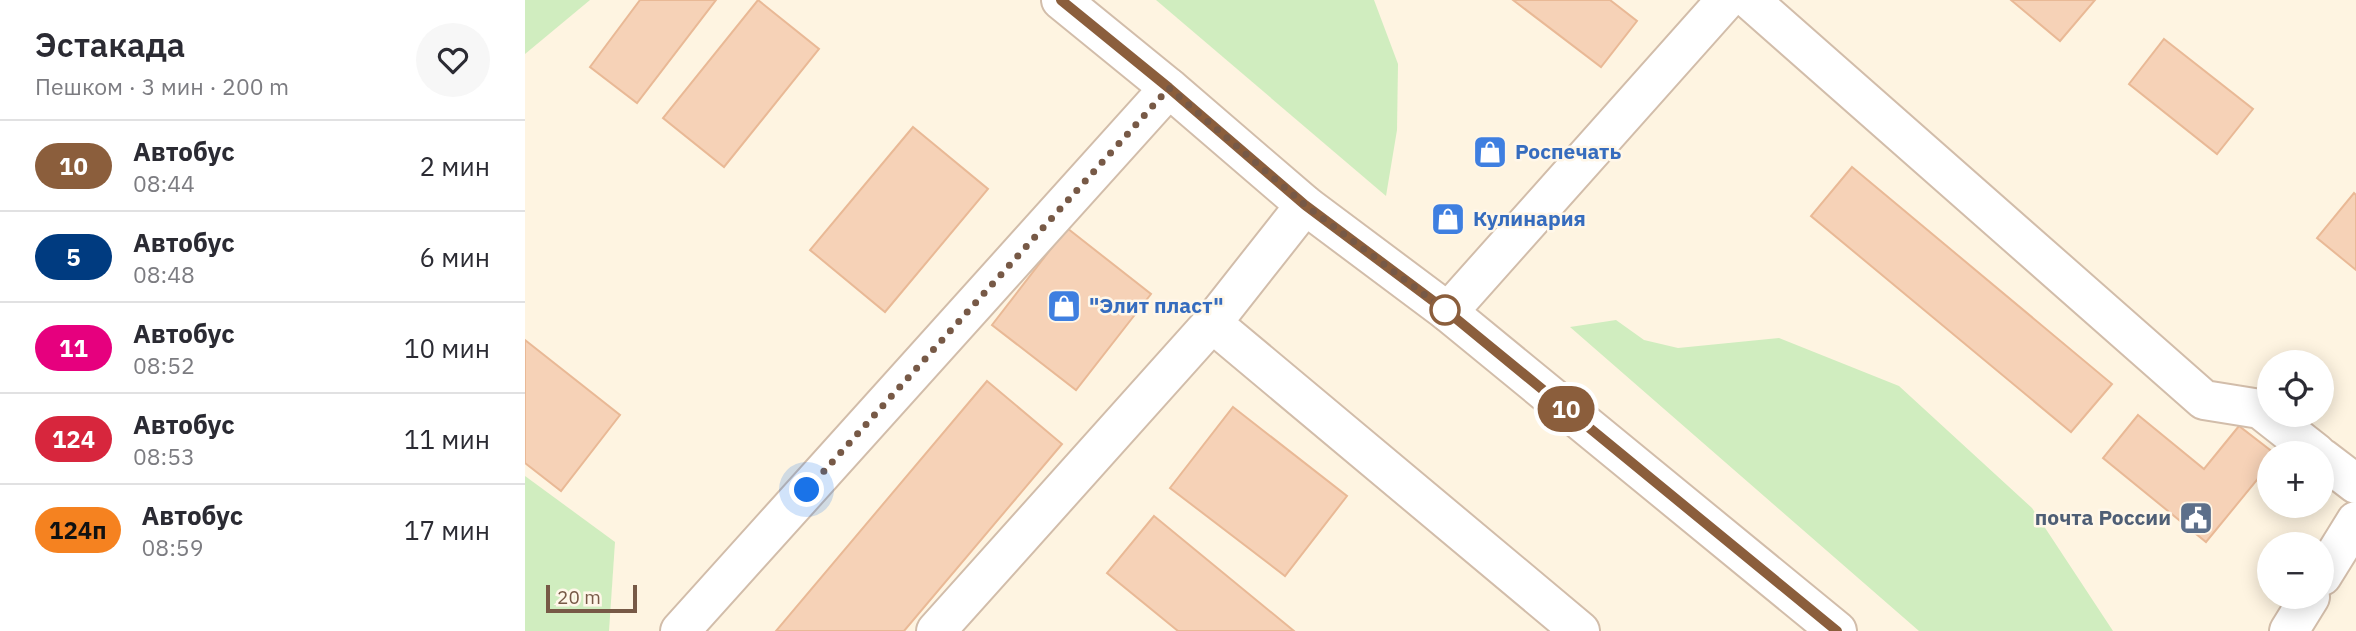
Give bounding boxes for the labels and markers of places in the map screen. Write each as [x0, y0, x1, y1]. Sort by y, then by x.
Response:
shop icon: Роспечать [1471, 133, 1509, 171]
place label: Роспечать [1515, 137, 1621, 165]
shop icon: Кулинария [1429, 200, 1467, 238]
place label: Кулинария [1473, 204, 1586, 232]
shop icon: "Элит пласт" [1045, 287, 1083, 325]
place label: "Элит пласт" [1089, 291, 1224, 319]
unlabelled marker [1430, 295, 1460, 325]
public building icon: почта России [2177, 499, 2215, 537]
place label: почта России [2035, 503, 2171, 531]

